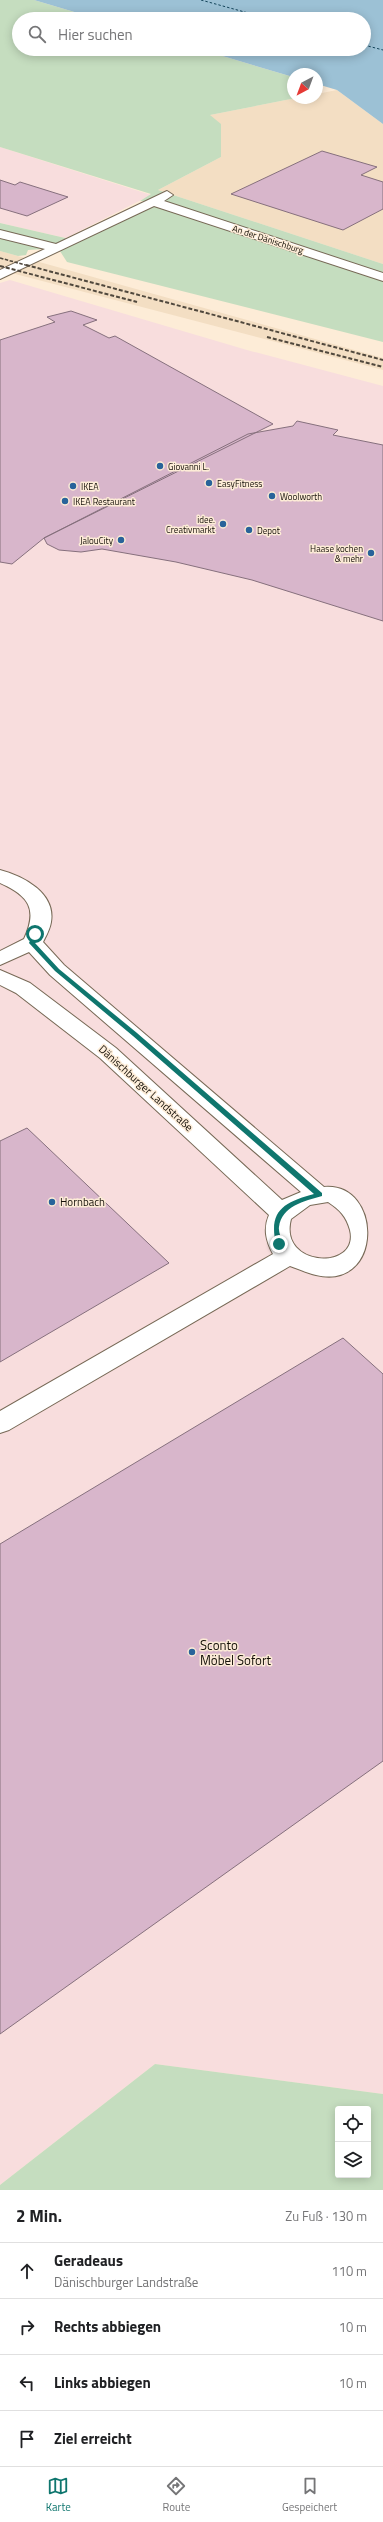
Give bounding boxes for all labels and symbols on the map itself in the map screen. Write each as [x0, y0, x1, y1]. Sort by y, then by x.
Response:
north arrow [287, 68, 323, 104]
street label: An der Dänischburg [231, 221, 305, 257]
place label: Giovanni L. [168, 460, 209, 473]
marker: Giovanni L. [155, 461, 165, 471]
place label: EasyFitness [217, 477, 263, 490]
marker: EasyFitness [204, 478, 214, 488]
place label: IKEA [81, 480, 99, 493]
marker: IKEA [68, 481, 78, 491]
place label: Woolworth [280, 490, 322, 503]
marker: Woolworth [267, 491, 277, 501]
place label: IKEA Restaurant [73, 495, 136, 508]
marker: IKEA Restaurant [60, 496, 70, 506]
place label: idee. Creativmarkt [166, 513, 216, 536]
marker: idee. Creativmarkt [218, 519, 228, 529]
place label: Depot [257, 524, 281, 537]
marker: Depot [244, 525, 254, 535]
place label: JalouCity [80, 534, 114, 547]
marker: JalouCity [116, 535, 126, 545]
place label: Haase kochen & mehr [310, 542, 363, 565]
marker: Haase kochen & mehr [366, 548, 376, 558]
route start [26, 925, 44, 943]
street label: Dänischburger Landstraße [95, 1041, 197, 1135]
place label: Hornbach [60, 1194, 105, 1210]
marker: Hornbach [47, 1197, 57, 1207]
route end [270, 1235, 288, 1253]
place label: Sconto Möbel Sofort [200, 1635, 271, 1670]
marker: Sconto Möbel Sofort [187, 1647, 197, 1657]

